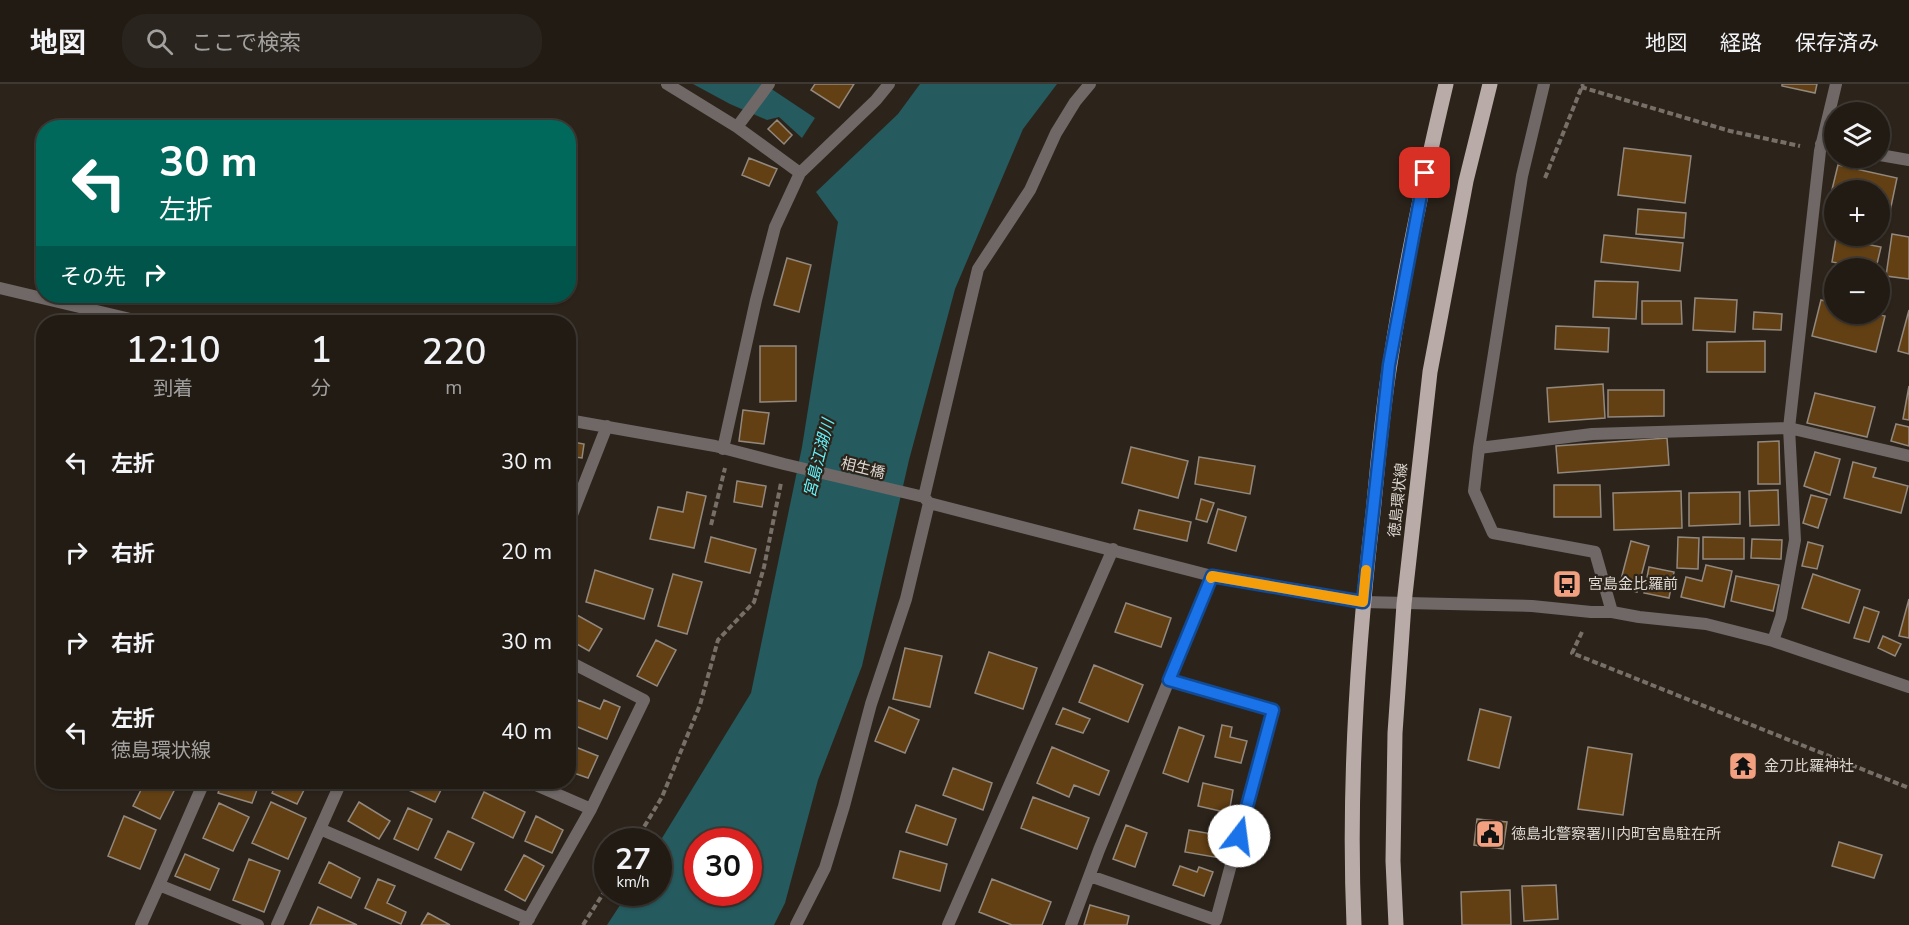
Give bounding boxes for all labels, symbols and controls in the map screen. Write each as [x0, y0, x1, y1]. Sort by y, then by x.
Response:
search box [122, 14, 542, 68]
text: 地図 [30, 24, 86, 62]
icon: search [143, 25, 176, 58]
text: ここで検索 [191, 28, 301, 58]
text: 地図 [1645, 29, 1687, 57]
text: 経路 [1720, 29, 1762, 57]
text: 保存済み [1795, 29, 1879, 57]
map controls [1824, 102, 1890, 324]
button: layers [1824, 102, 1890, 168]
text: 30 m [159, 134, 258, 191]
icon: left [60, 144, 138, 222]
pin [1399, 147, 1450, 198]
icon: arrive [1408, 156, 1441, 189]
button: + [1824, 180, 1890, 246]
text: 左折 [159, 192, 213, 229]
icon: right [138, 258, 171, 291]
button: − [1824, 258, 1890, 324]
text: その先 [60, 262, 126, 292]
text: 12:10 [126, 326, 221, 375]
text: 1 [310, 326, 332, 375]
text: 220 [422, 328, 486, 377]
text: m [445, 374, 462, 401]
text: 到着 [153, 375, 193, 402]
text: 分 [311, 375, 331, 402]
water label: 宮島江湖川 [799, 415, 840, 500]
icon: left [60, 446, 93, 479]
text: 30 m [501, 447, 552, 477]
text: 左折 [111, 449, 155, 479]
street label: 相生橋 [839, 453, 887, 483]
street label: 徳島環状線 [1384, 462, 1412, 538]
icon: right [60, 536, 93, 569]
text: 20 m [501, 537, 552, 567]
text: 右折 [111, 539, 155, 569]
bus stop icon: 宮島金比羅前 [1551, 568, 1583, 600]
place label: 宮島金比羅前 [1588, 574, 1678, 594]
icon: right [60, 626, 93, 659]
text: 30 m [501, 627, 552, 657]
text: 右折 [111, 629, 155, 659]
text: 左折 [111, 704, 155, 734]
icon: left [60, 716, 93, 749]
text: 40 m [501, 717, 552, 747]
text: 徳島環状線 [111, 737, 211, 764]
temple icon: 金刀比羅神社 [1727, 750, 1759, 782]
place label: 金刀比羅神社 [1764, 756, 1854, 776]
position arrow [1207, 804, 1271, 868]
public building icon: 徳島北警察署川内町宮島駐在所 [1474, 818, 1506, 850]
place label: 徳島北警察署川内町宮島駐在所 [1511, 824, 1721, 844]
speed limit sign: 30 [684, 828, 762, 906]
text: 27 [615, 839, 651, 880]
text: km/h [616, 872, 650, 892]

